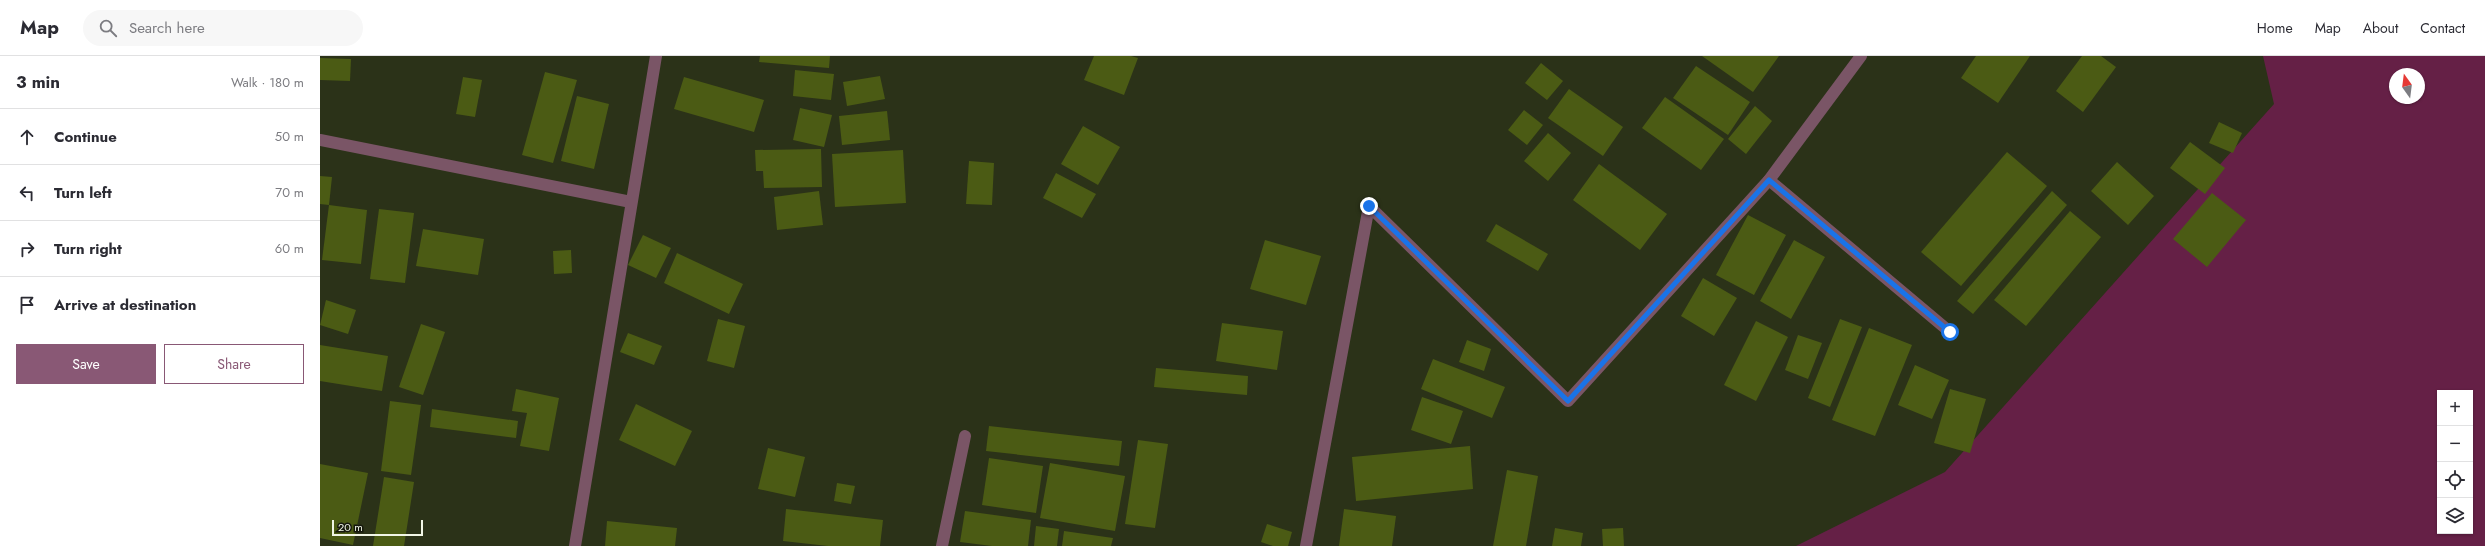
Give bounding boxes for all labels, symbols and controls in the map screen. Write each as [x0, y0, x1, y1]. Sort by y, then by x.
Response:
search box [83, 10, 363, 46]
text: Map [20, 14, 59, 41]
icon: search [97, 17, 119, 39]
text: Search here [129, 17, 205, 39]
text: Home [2257, 18, 2293, 38]
text: Map [2315, 18, 2341, 38]
text: About [2363, 18, 2398, 38]
text: Contact [2420, 18, 2465, 38]
north arrow [2389, 68, 2425, 104]
text: 3 min [16, 70, 60, 94]
text: Walk · 180 m [231, 73, 304, 92]
icon: ahead [16, 126, 38, 148]
text: Continue [54, 126, 117, 148]
text: 50 m [275, 127, 304, 146]
icon: left [16, 182, 38, 204]
text: Turn left [54, 182, 112, 204]
text: 70 m [275, 183, 304, 202]
route end [1360, 197, 1378, 215]
icon: right [16, 238, 38, 260]
text: Turn right [54, 238, 122, 260]
text: 60 m [275, 239, 304, 258]
icon: arrive [16, 294, 38, 316]
text: Arrive at destination [54, 294, 196, 316]
route start [1941, 323, 1959, 341]
button: Save [16, 344, 156, 384]
button: Share [164, 344, 304, 384]
map controls [2437, 390, 2473, 534]
button: + [2437, 390, 2473, 426]
button: − [2437, 426, 2473, 462]
button: locate [2437, 462, 2473, 498]
button: layers [2437, 498, 2473, 534]
scale bar [332, 518, 423, 537]
text: 20 m [338, 519, 363, 535]

